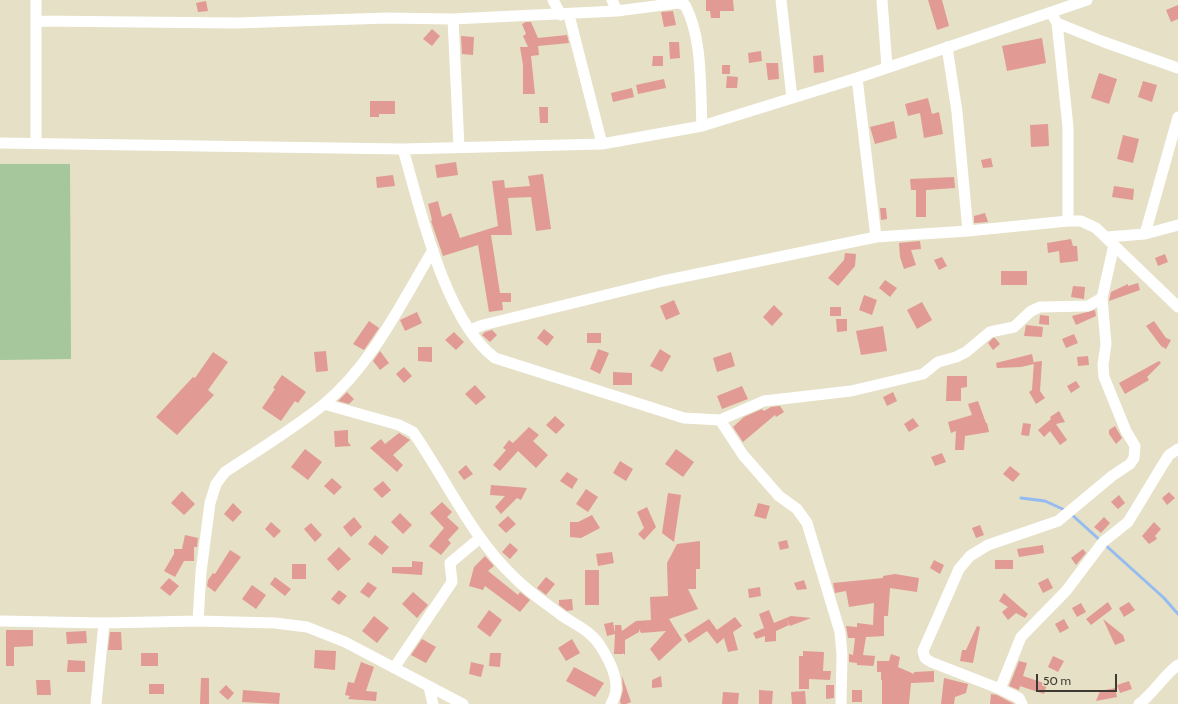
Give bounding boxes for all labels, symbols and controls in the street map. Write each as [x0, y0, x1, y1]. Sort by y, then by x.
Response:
scale bar [1038, 666, 1119, 692]
text: 50 m [1043, 673, 1071, 688]

